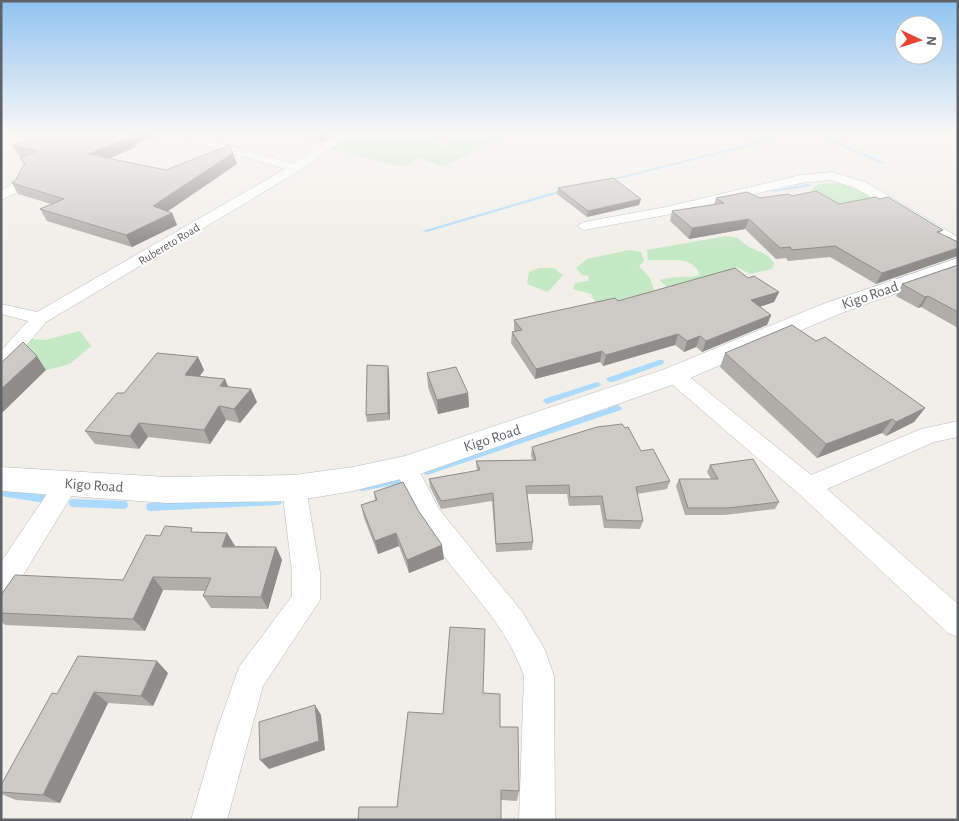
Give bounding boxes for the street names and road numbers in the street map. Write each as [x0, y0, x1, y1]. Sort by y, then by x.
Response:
street label: Rubereto Road [136, 221, 202, 267]
street label: Kigo Road [840, 279, 901, 312]
street label: Kigo Road [462, 422, 523, 455]
street label: Kigo Road [64, 476, 124, 495]

